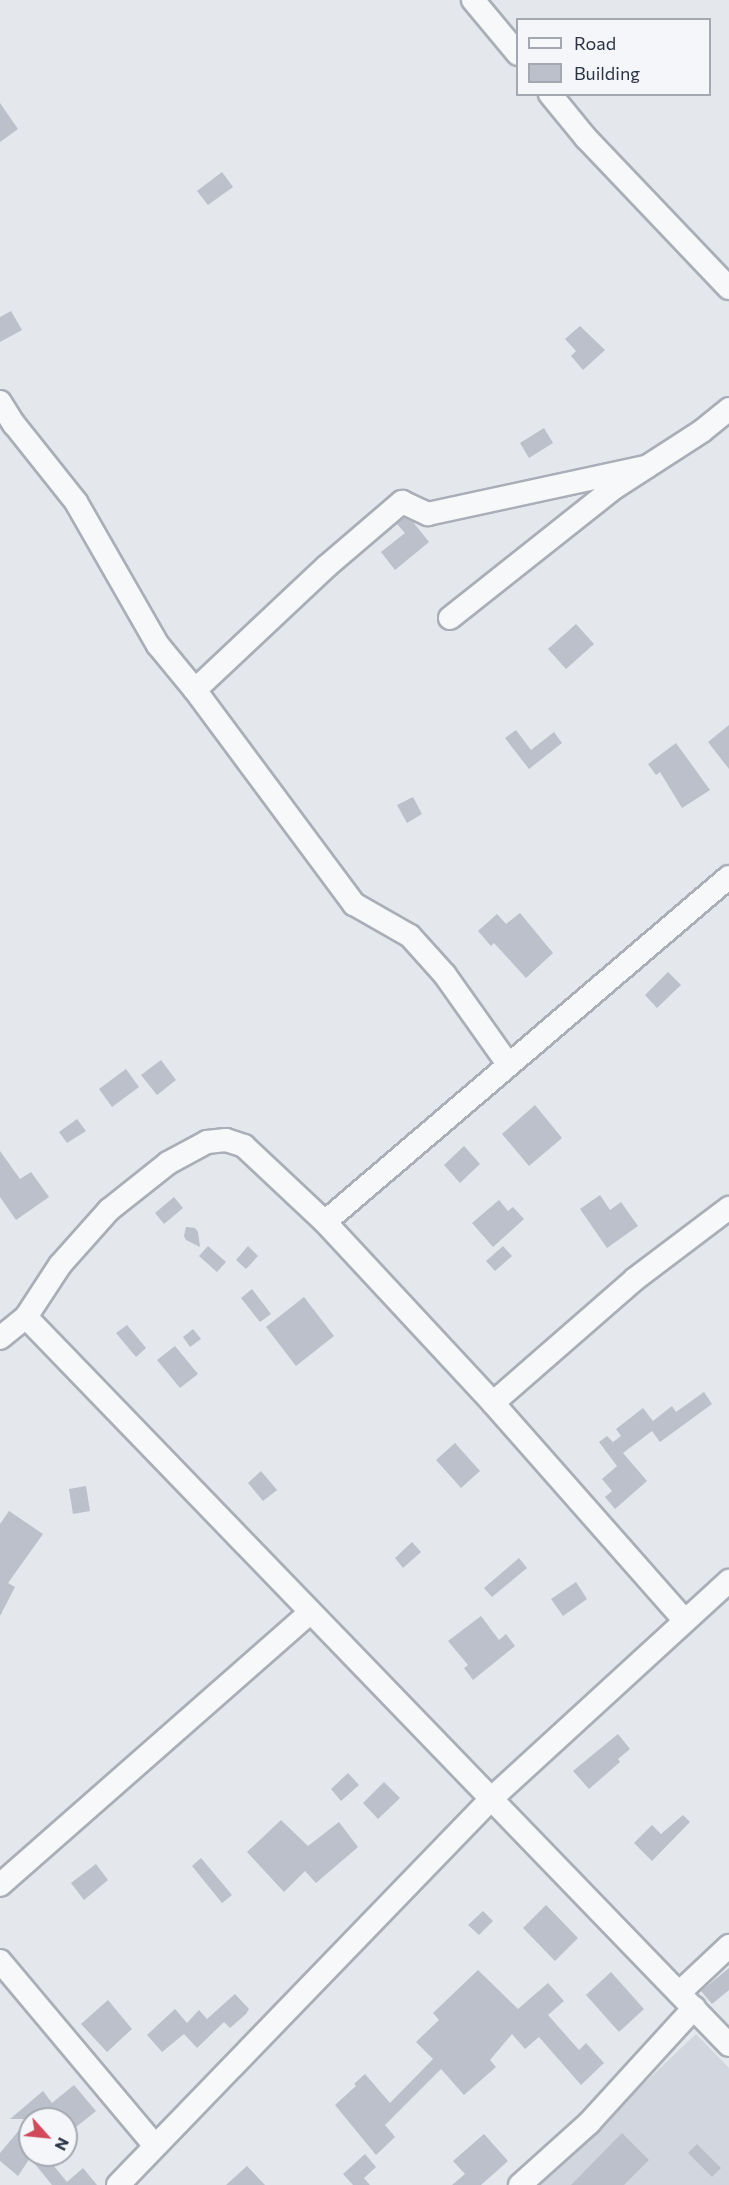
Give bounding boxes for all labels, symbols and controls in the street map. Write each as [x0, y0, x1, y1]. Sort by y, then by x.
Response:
legend [516, 18, 711, 96]
text: Road [574, 32, 616, 54]
text: Building [574, 62, 640, 84]
north arrow [18, 2107, 78, 2167]
text: N [52, 2135, 74, 2154]

